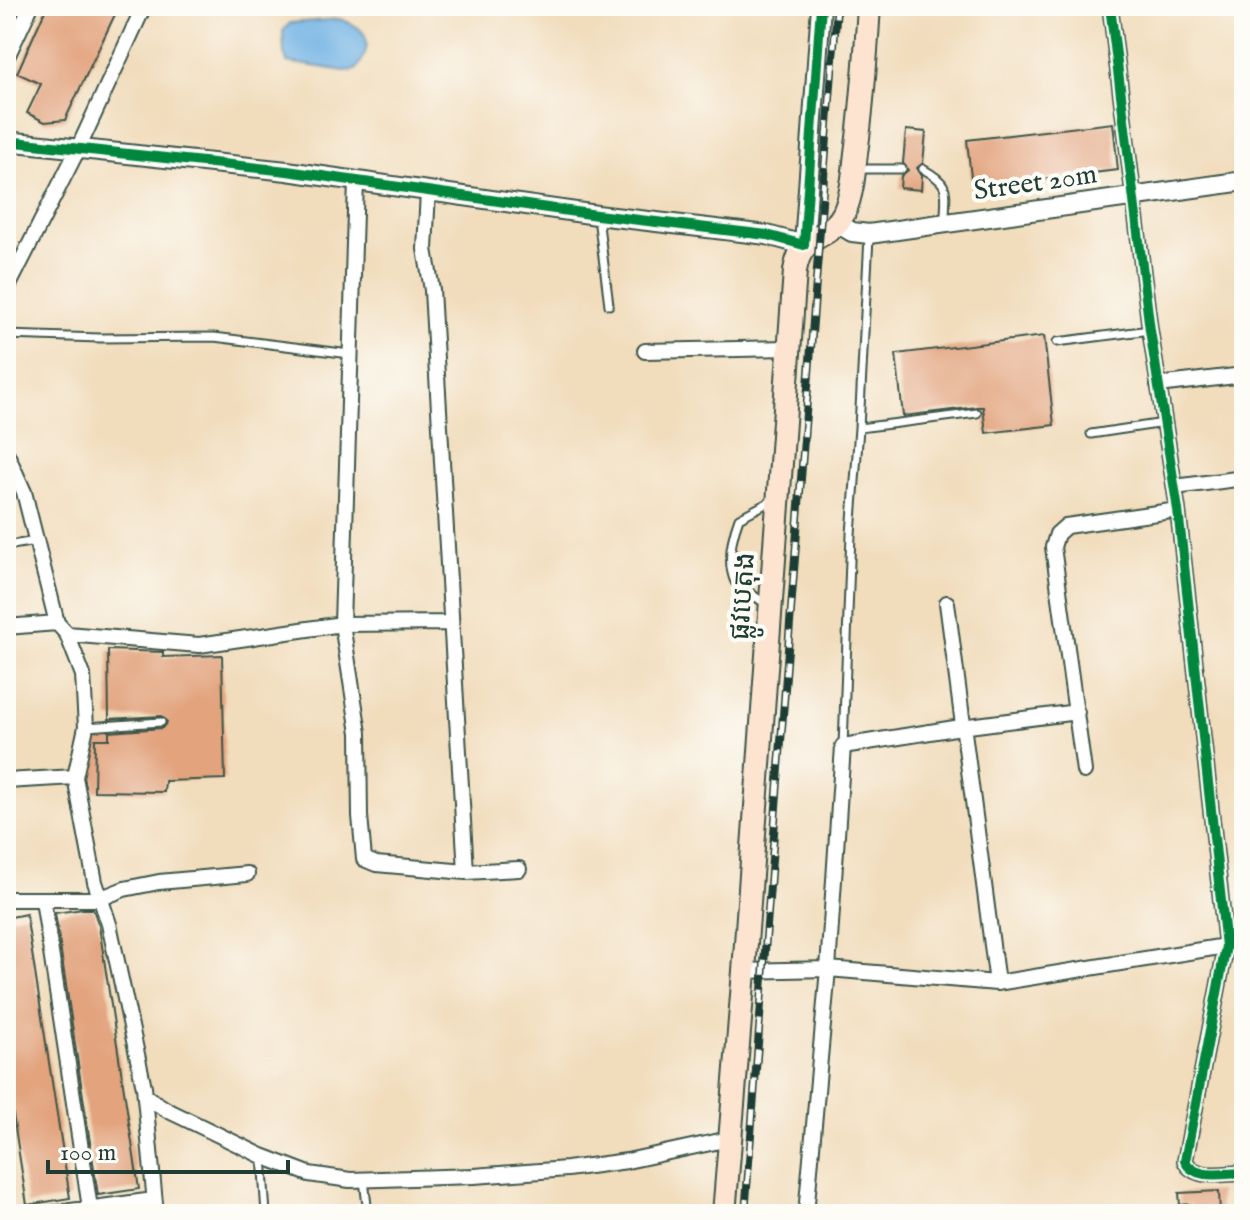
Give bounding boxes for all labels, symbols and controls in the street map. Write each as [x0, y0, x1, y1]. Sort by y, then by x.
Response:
street label: Street 20m [971, 158, 1099, 209]
street label: ផ្លូវបេតុង [723, 551, 769, 642]
scale bar [48, 1124, 288, 1174]
text: 100 m [60, 1138, 116, 1169]

